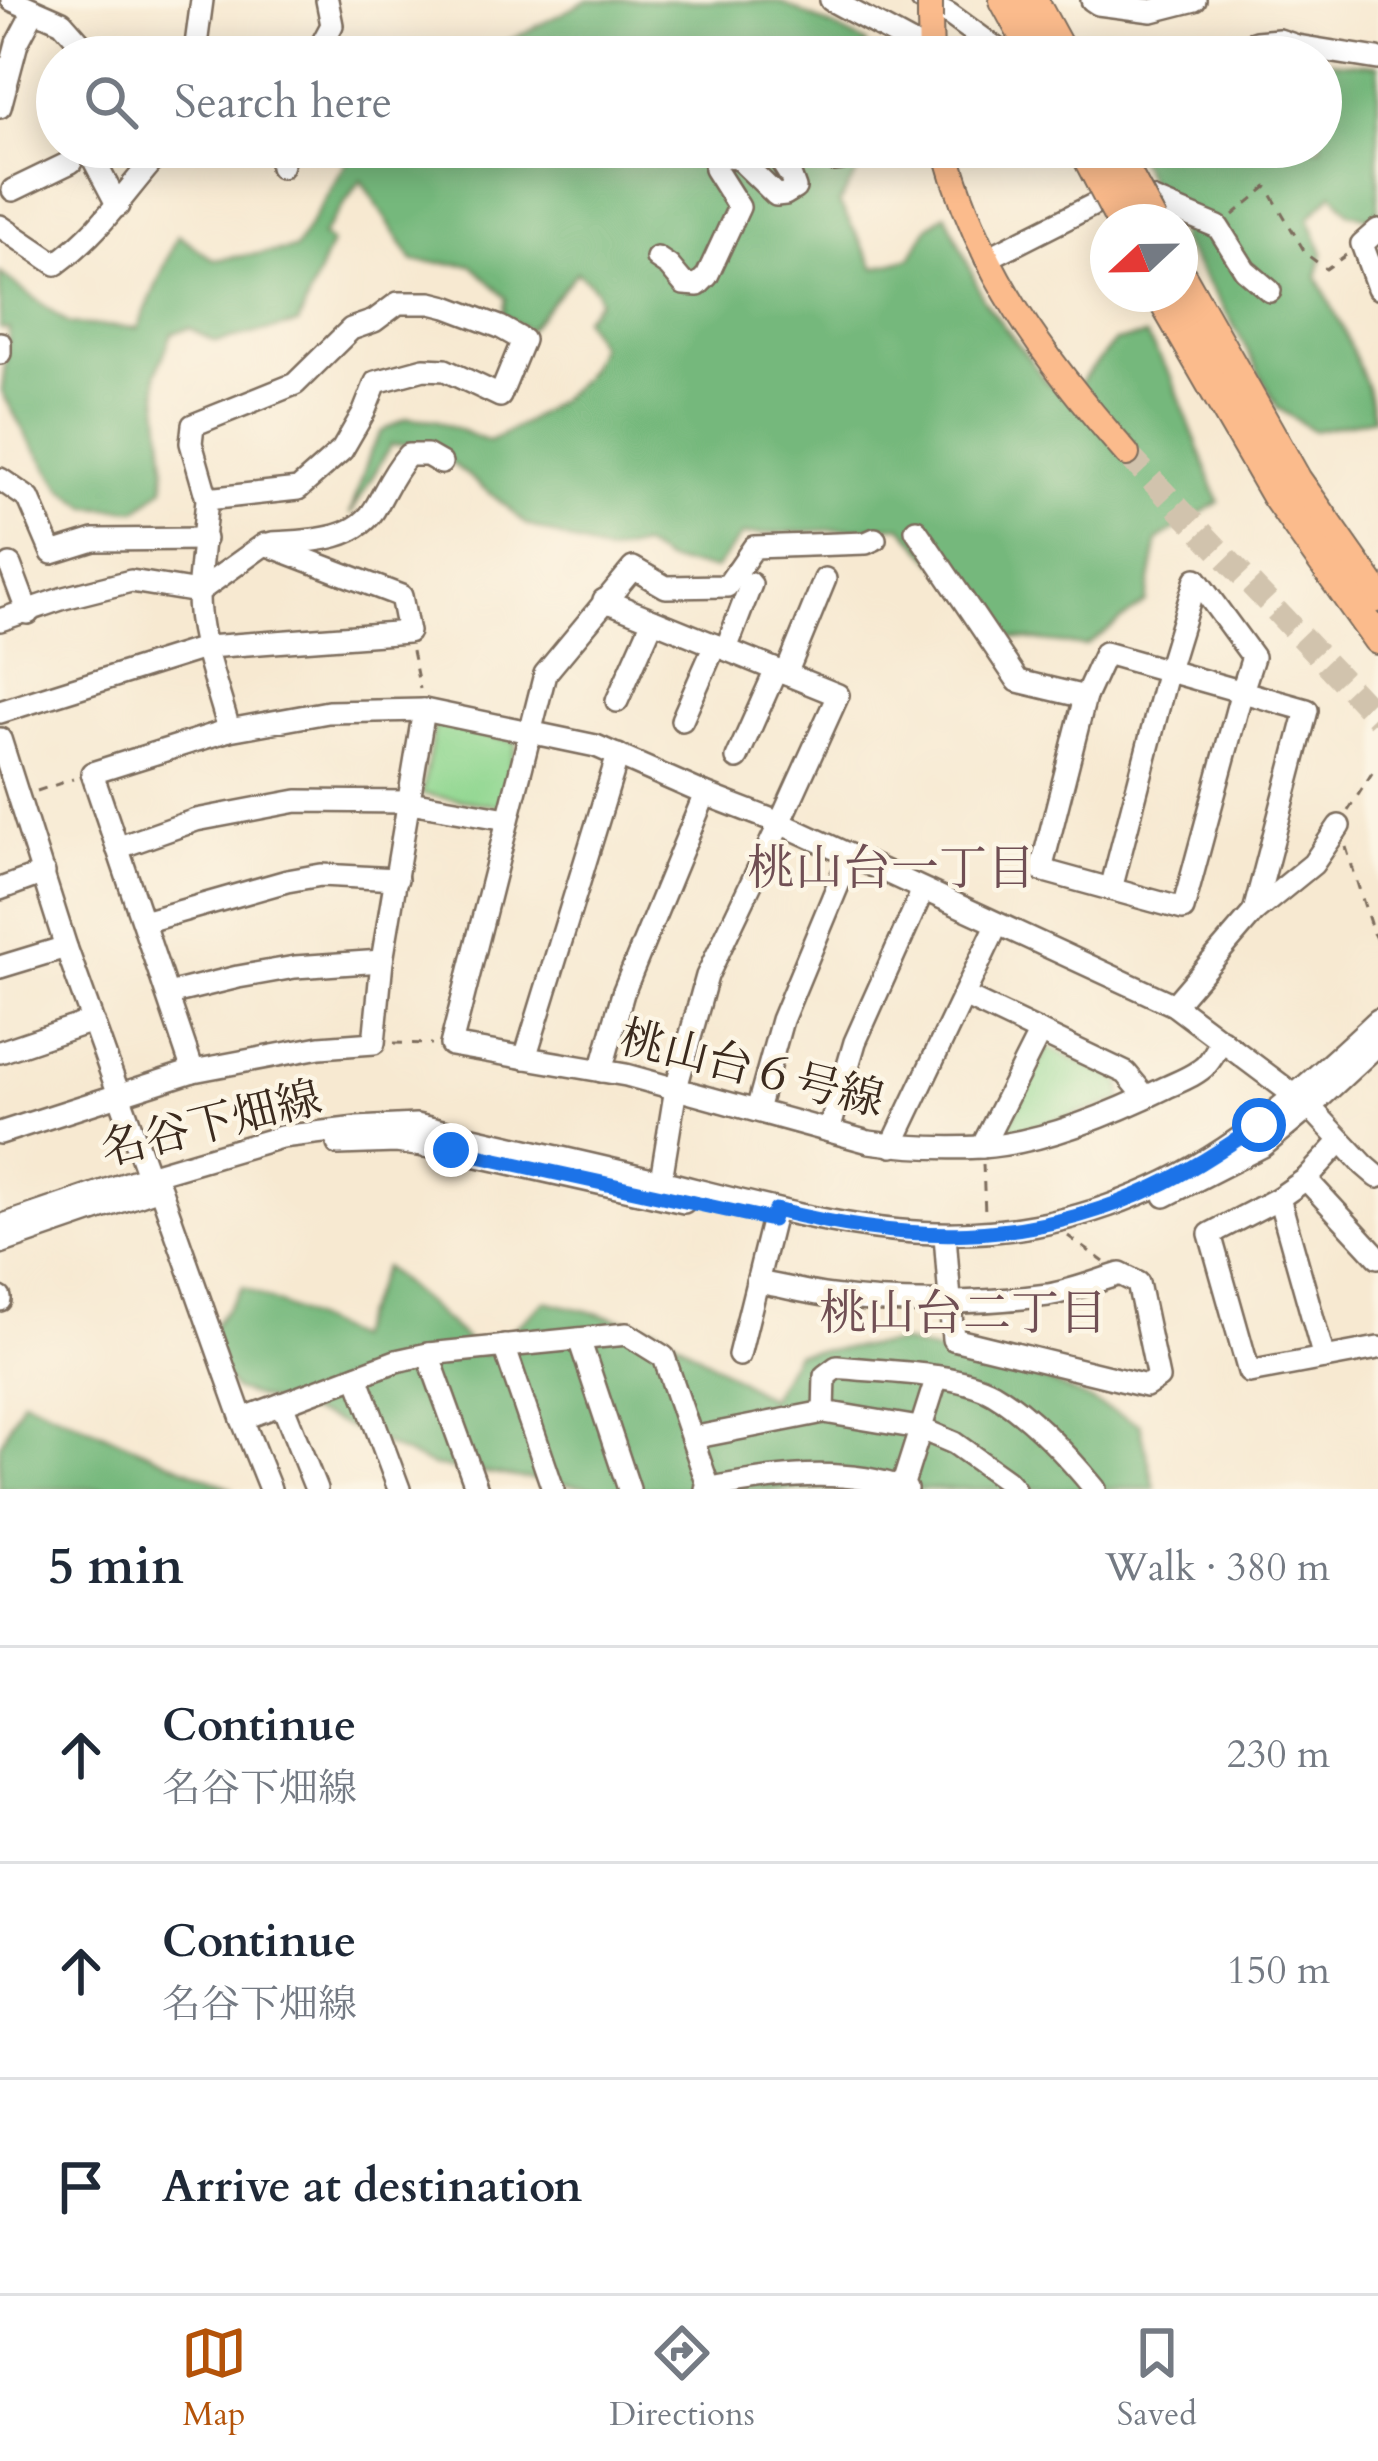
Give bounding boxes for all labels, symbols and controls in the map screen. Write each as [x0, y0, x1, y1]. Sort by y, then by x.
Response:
search box [36, 36, 1342, 168]
icon: search [78, 69, 144, 135]
text: Search here [174, 72, 392, 133]
north arrow [1090, 204, 1198, 312]
district label: 桃山台一丁目 [747, 836, 1035, 901]
street label: 桃山台６号線 [614, 1007, 890, 1131]
street label: 名谷下畑線 [94, 1067, 328, 1181]
route start [1232, 1098, 1286, 1152]
route end [424, 1123, 478, 1177]
district label: 桃山台二丁目 [819, 1281, 1107, 1346]
text: 5 min [48, 1532, 184, 1602]
text: Walk · 380 m [1105, 1541, 1330, 1594]
text: Continue [162, 1695, 356, 1756]
icon: ahead [48, 1722, 114, 1788]
text: 230 m [1227, 1728, 1330, 1781]
text: 名谷下畑線 [162, 1762, 357, 1815]
text: Continue [162, 1911, 356, 1972]
icon: ahead [48, 1938, 114, 2004]
text: 150 m [1227, 1944, 1330, 1997]
text: 名谷下畑線 [162, 1978, 357, 2031]
icon: arrive [48, 2154, 114, 2220]
text: Arrive at destination [162, 2156, 582, 2217]
tab: Map [181, 2320, 247, 2437]
tab: Directions [609, 2320, 755, 2437]
tab: Saved [1117, 2320, 1197, 2437]

